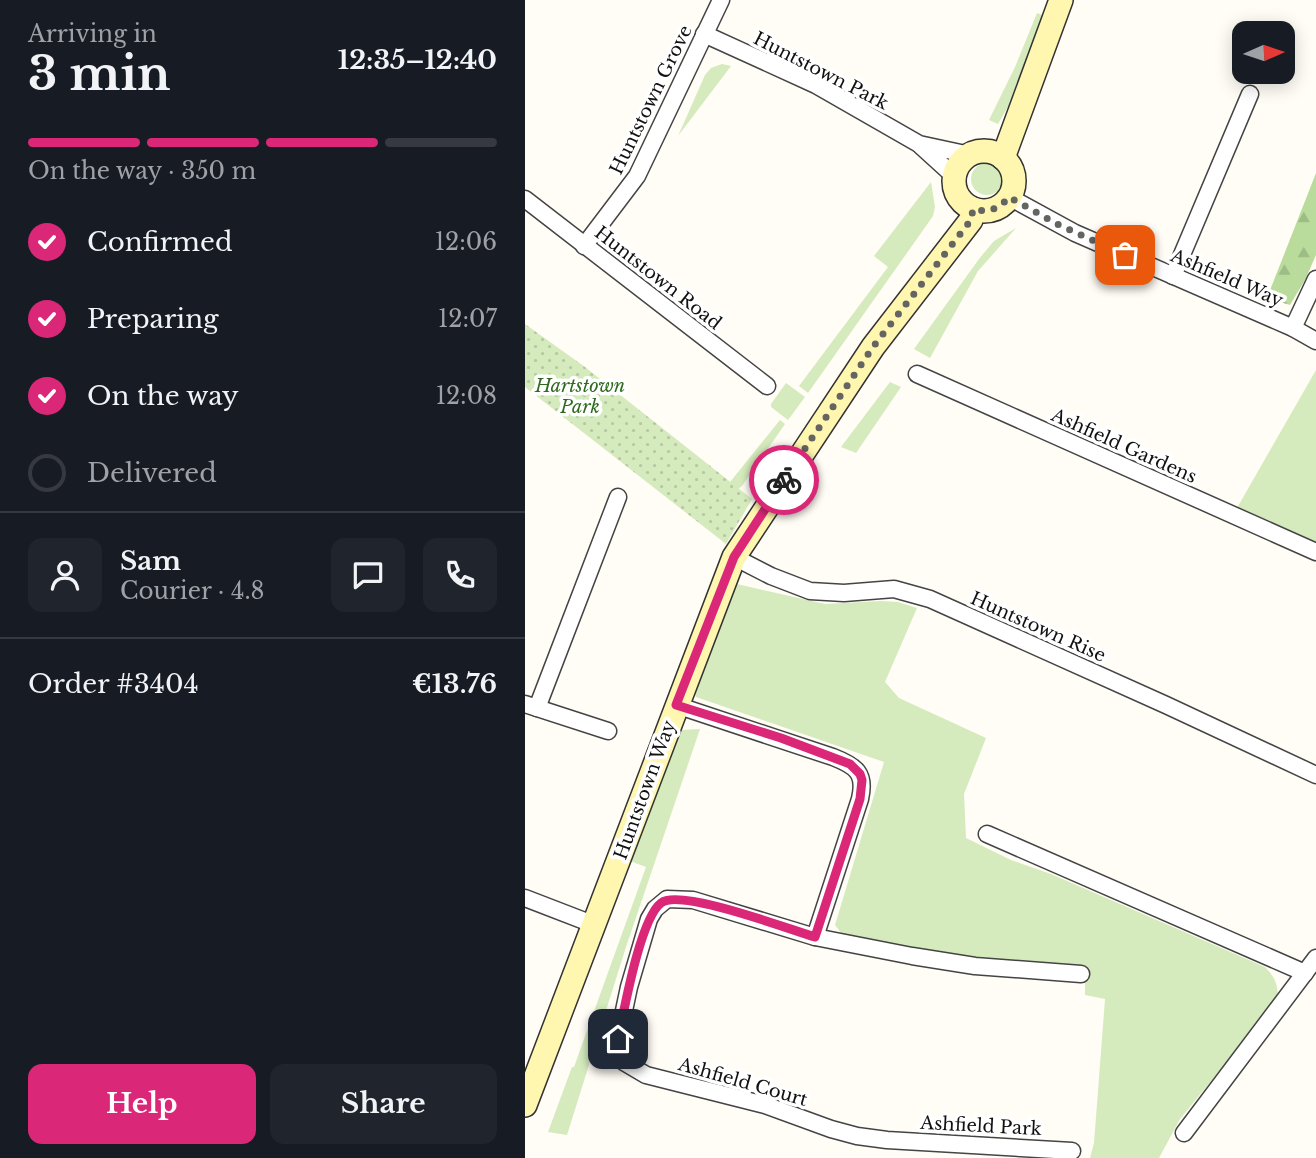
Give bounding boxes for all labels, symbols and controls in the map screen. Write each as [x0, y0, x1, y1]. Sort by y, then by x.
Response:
text: Arriving in [28, 20, 157, 48]
north arrow [1232, 21, 1295, 84]
map controls [1232, 21, 1295, 84]
street label: Huntstown Grove [605, 22, 697, 178]
street label: Huntstown Park [750, 27, 892, 115]
text: 12:35–12:40 [338, 44, 497, 76]
text: 3 min [28, 45, 170, 102]
text: On the way · 350 m [28, 157, 256, 185]
street label: Huntstown Road [590, 222, 726, 334]
icon: check [28, 223, 66, 261]
pin [1095, 225, 1155, 285]
text: Confirmed [87, 226, 232, 258]
text: 12:06 [435, 228, 497, 256]
icon: bag [1106, 236, 1144, 274]
street label: Ashfield Way [1167, 244, 1287, 312]
icon: check [28, 300, 66, 338]
text: Preparing [87, 303, 219, 335]
text: 12:07 [438, 305, 497, 333]
park label: Hartstown Park [534, 375, 625, 418]
icon: check [28, 377, 66, 415]
text: On the way [87, 380, 239, 412]
text: 12:08 [436, 382, 497, 410]
street label: Ashfield Gardens [1047, 404, 1200, 488]
courier [749, 445, 819, 515]
text: Delivered [87, 457, 217, 489]
icon: bike [765, 461, 803, 499]
button: person [28, 538, 102, 612]
button: chat [331, 538, 405, 612]
button: phone [423, 538, 497, 612]
text: Sam [120, 545, 181, 577]
text: Courier · 4.8 [120, 577, 265, 605]
street label: Huntstown Rise [967, 587, 1109, 667]
text: Order #3404 [28, 668, 199, 700]
text: €13.76 [412, 668, 497, 700]
street label: Huntstown Way [610, 717, 681, 863]
pin [588, 1009, 648, 1069]
icon: home [599, 1020, 637, 1058]
street label: Ashfield Court [675, 1053, 810, 1111]
button: Help [28, 1064, 256, 1144]
button: Share [270, 1064, 497, 1144]
street label: Ashfield Park [919, 1112, 1042, 1140]

